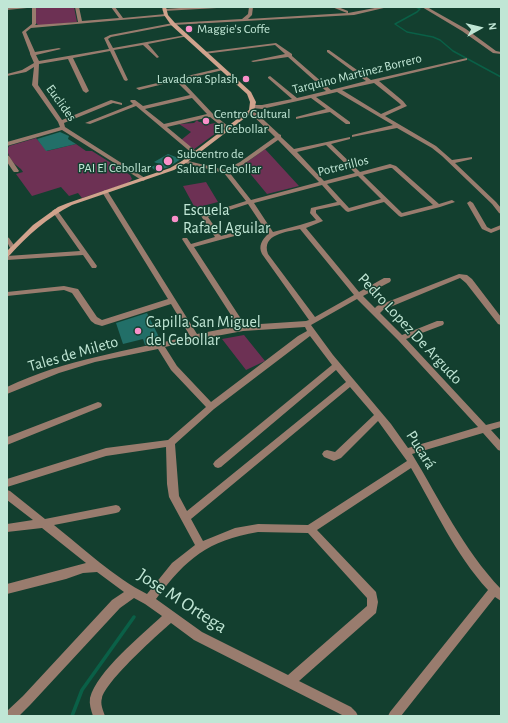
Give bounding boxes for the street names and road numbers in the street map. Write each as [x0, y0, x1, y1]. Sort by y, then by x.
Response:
street label: Tarquino Martinez Borrero [291, 50, 423, 98]
street label: Euclides [42, 82, 80, 124]
street label: Potrerillos [316, 152, 370, 180]
street label: Pedro Lopez De Argudo [354, 270, 466, 388]
street label: Tales de Mileto [26, 332, 120, 376]
street label: Pucará [402, 427, 440, 473]
street label: Jose M Ortega [133, 564, 231, 638]

